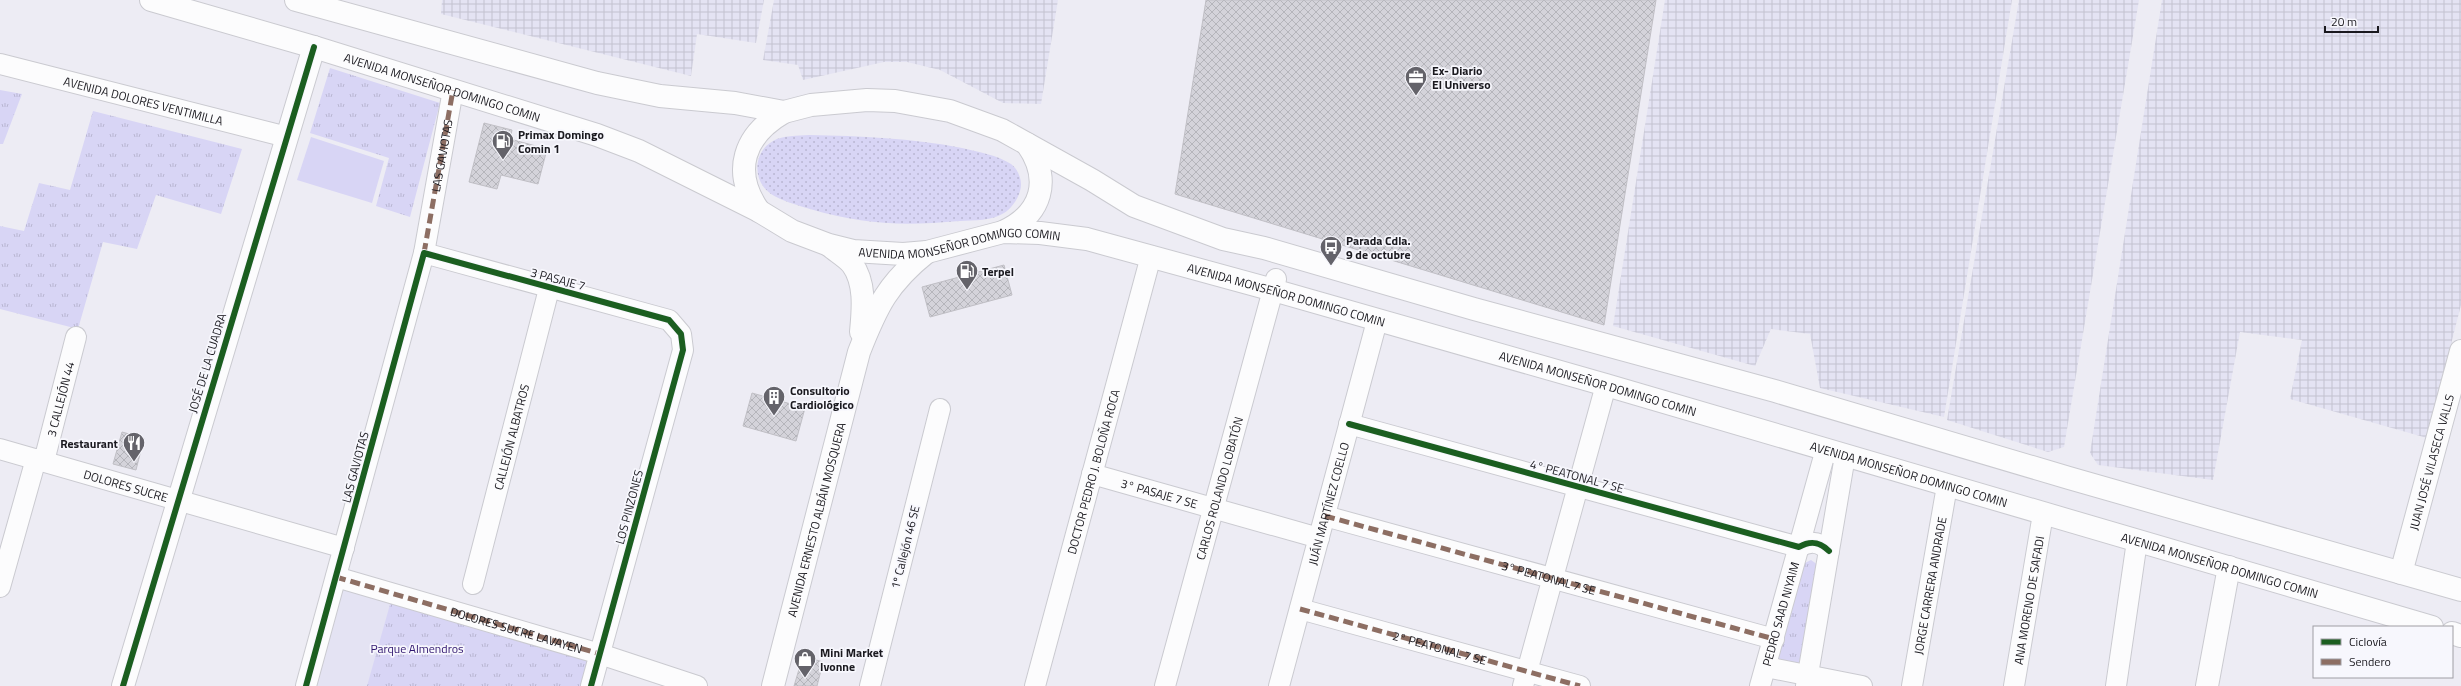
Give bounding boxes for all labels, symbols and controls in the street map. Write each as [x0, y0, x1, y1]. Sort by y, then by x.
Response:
scale bar [2325, 8, 2378, 34]
text: 20 m [2331, 12, 2357, 31]
street label: AVENIDA MONSEÑOR DOMINGO COMIN [342, 47, 543, 126]
place label: Ex- Diario El Universo [1432, 61, 1491, 94]
office icon: Ex- Diario El Universo [1403, 64, 1429, 97]
street label: AVENIDA DOLORES VENTIMILLA [62, 71, 225, 130]
street label: LAS GAVIOTAS [426, 118, 457, 193]
place label: Primax Domingo Comin 1 [518, 125, 604, 158]
fuel station icon: Primax Domingo Comin 1 [490, 128, 516, 161]
street label: AVENIDA MONSEÑOR DOMINGO COMIN [858, 222, 1062, 264]
place label: Parada Cdla. 9 de octubre [1346, 231, 1411, 264]
bus stop icon: Parada Cdla. 9 de octubre [1318, 234, 1344, 267]
street label: AVENIDA MONSEÑOR DOMINGO COMIN [1185, 257, 1387, 331]
fuel station icon: Terpel [954, 258, 980, 291]
place label: Terpel [982, 262, 1014, 281]
street label: 3 PASAJE 7 [528, 263, 588, 295]
street label: JOSÉ DE LA CUADRA [183, 311, 231, 415]
street label: AVENIDA MONSEÑOR DOMINGO COMIN [1497, 346, 1699, 421]
street label: 3 CALLEJÓN 44 [41, 359, 79, 439]
place label: Consultorio Cardiológico [790, 381, 854, 414]
street label: CALLEJÓN ALBATROS [488, 382, 534, 492]
building icon: Consultorio Cardiológico [761, 384, 787, 417]
street label: DOCTOR PEDRO J. BOLOÑA ROCA [1061, 387, 1124, 556]
street label: JUAN JOSÉ VILASECA VALLS [2404, 392, 2458, 532]
street label: CARLOS ROLANDO LOBATÓN [1190, 414, 1248, 562]
street label: AVENIDA ERNESTO ALBÁN MOSQUERA [782, 420, 850, 619]
street label: LAS GAVIOTAS [336, 429, 374, 505]
restaurant icon: Restaurant [121, 430, 147, 463]
place label: Restaurant [60, 434, 119, 453]
street label: AVENIDA MONSEÑOR DOMINGO COMIN [1808, 436, 2010, 512]
street label: JUÁN MARTÍNEZ COELLO [1302, 440, 1354, 567]
street label: 4° PEATONAL 7 SE [1528, 454, 1626, 498]
street label: DOLORES SUCRE [81, 464, 171, 507]
street label: LOS PINZONES [610, 468, 648, 546]
street label: 3° PASAJE 7 SE [1119, 473, 1200, 513]
street label: 1º Callejón 46 SE [885, 503, 925, 591]
street label: JORGE CARRERA ANDRADE [1908, 515, 1951, 656]
street label: AVENIDA MONSEÑOR DOMINGO COMIN [2119, 527, 2321, 603]
street label: ANA MORENO DE SAFADI [2008, 534, 2049, 666]
street label: 3° PEATONAL 7 SE [1500, 555, 1598, 599]
street label: PEDRO SAAD NIYAIM [1757, 559, 1804, 668]
street label: DOLORES SUCRE LAVAYEN [448, 601, 585, 658]
street label: 2° PEATONAL 7 SE [1391, 625, 1489, 670]
legend [2313, 626, 2453, 678]
text: Ciclovía [2349, 632, 2387, 651]
park label: Parque Almendros [370, 639, 464, 658]
place label: Mini Market Ivonne [820, 643, 884, 676]
shop icon: Mini Market Ivonne [792, 646, 818, 679]
text: Sendero [2349, 652, 2391, 671]

